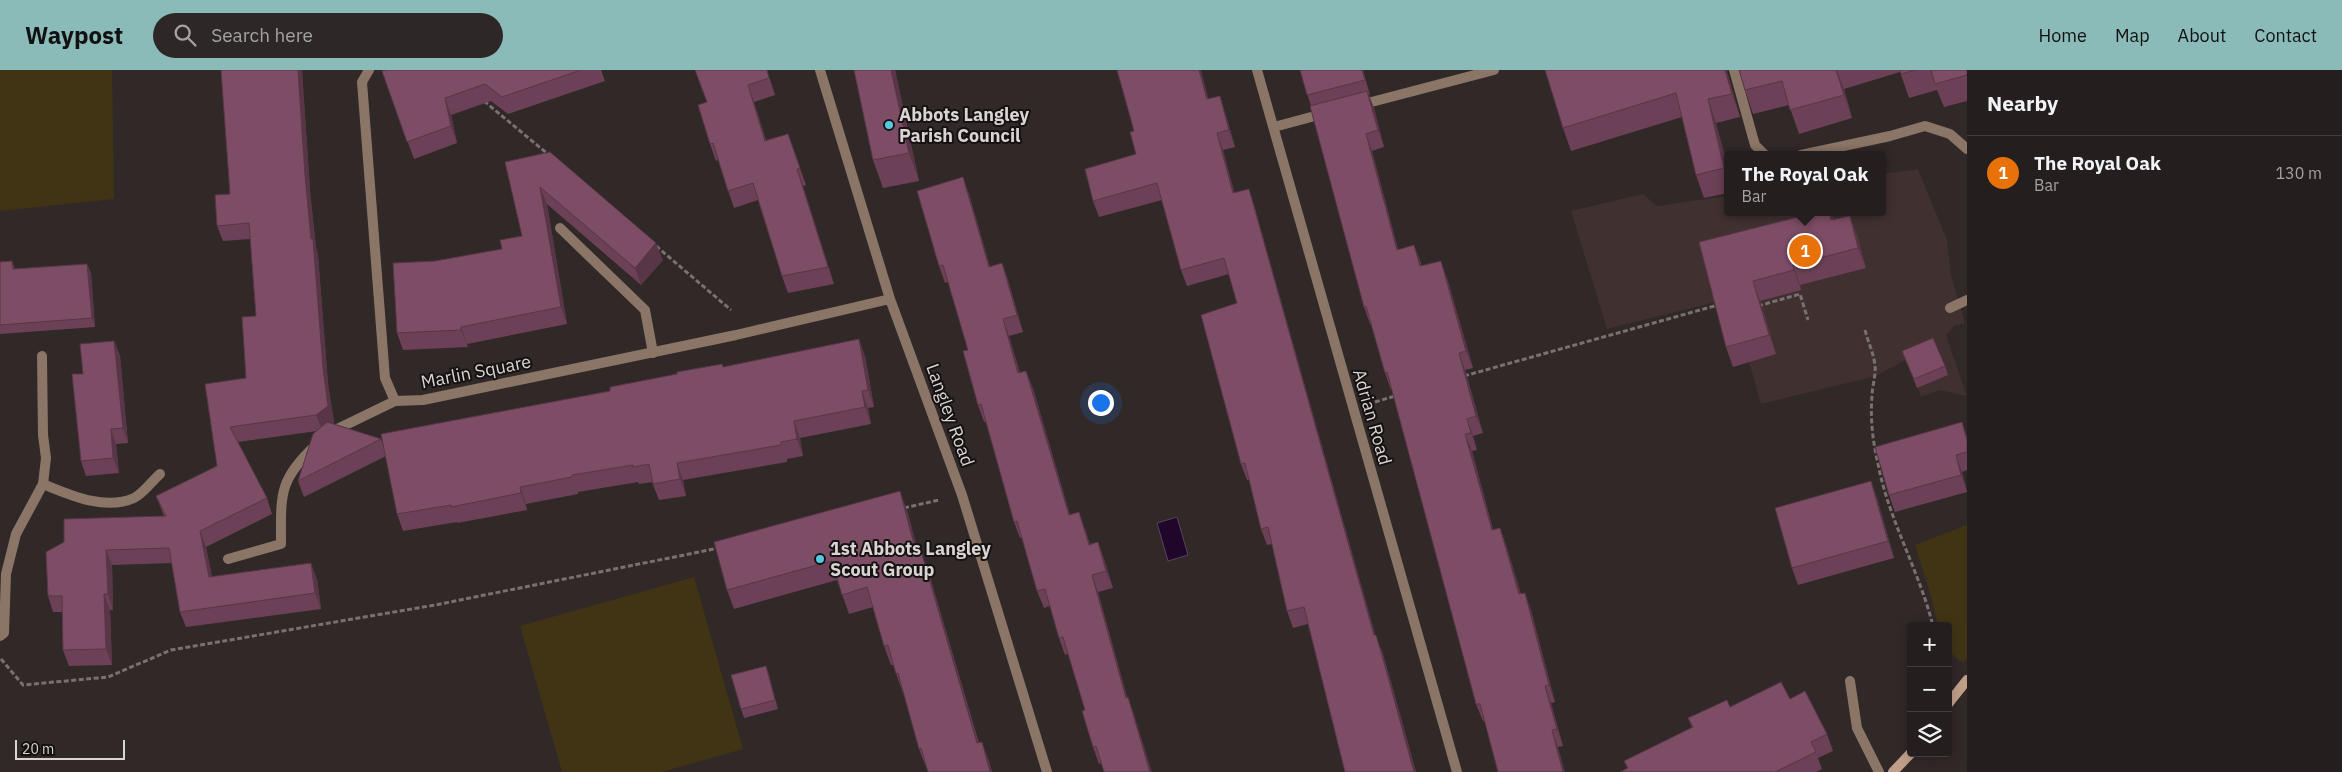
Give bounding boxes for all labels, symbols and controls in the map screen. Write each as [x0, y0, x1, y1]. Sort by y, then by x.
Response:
search box [153, 13, 503, 58]
text: Waypost [25, 19, 123, 51]
icon: search [171, 21, 199, 49]
text: Search here [211, 23, 313, 47]
text: Home [2039, 24, 2087, 47]
text: Map [2115, 24, 2150, 47]
text: About [2178, 24, 2226, 47]
text: Contact [2254, 24, 2317, 47]
text: Nearby [1987, 89, 2058, 117]
place label: Abbots Langley Parish Council [899, 103, 1029, 147]
marker: Abbots Langley Parish Council [883, 119, 895, 131]
popup [1724, 151, 1886, 216]
text: The Royal Oak [2034, 151, 2161, 175]
text: The Royal Oak [1742, 162, 1868, 186]
text: 1 [1998, 163, 2008, 183]
text: 130 m [2275, 163, 2322, 183]
text: Bar [2034, 175, 2059, 195]
text: Bar [1742, 186, 1766, 206]
pin: 1 [1789, 232, 1821, 270]
street label: Marlin Square [419, 350, 533, 393]
street label: Langley Road [921, 360, 980, 469]
street label: Adrian Road [1348, 366, 1397, 467]
your location [1088, 390, 1114, 416]
place label: 1st Abbots Langley Scout Group [830, 537, 991, 581]
marker: 1st Abbots Langley Scout Group [814, 553, 826, 565]
map controls [1907, 622, 1952, 757]
button: + [1907, 622, 1952, 667]
button: − [1907, 667, 1952, 712]
button: layers [1907, 712, 1952, 757]
scale bar [15, 737, 125, 760]
text: 20 m [22, 740, 54, 758]

